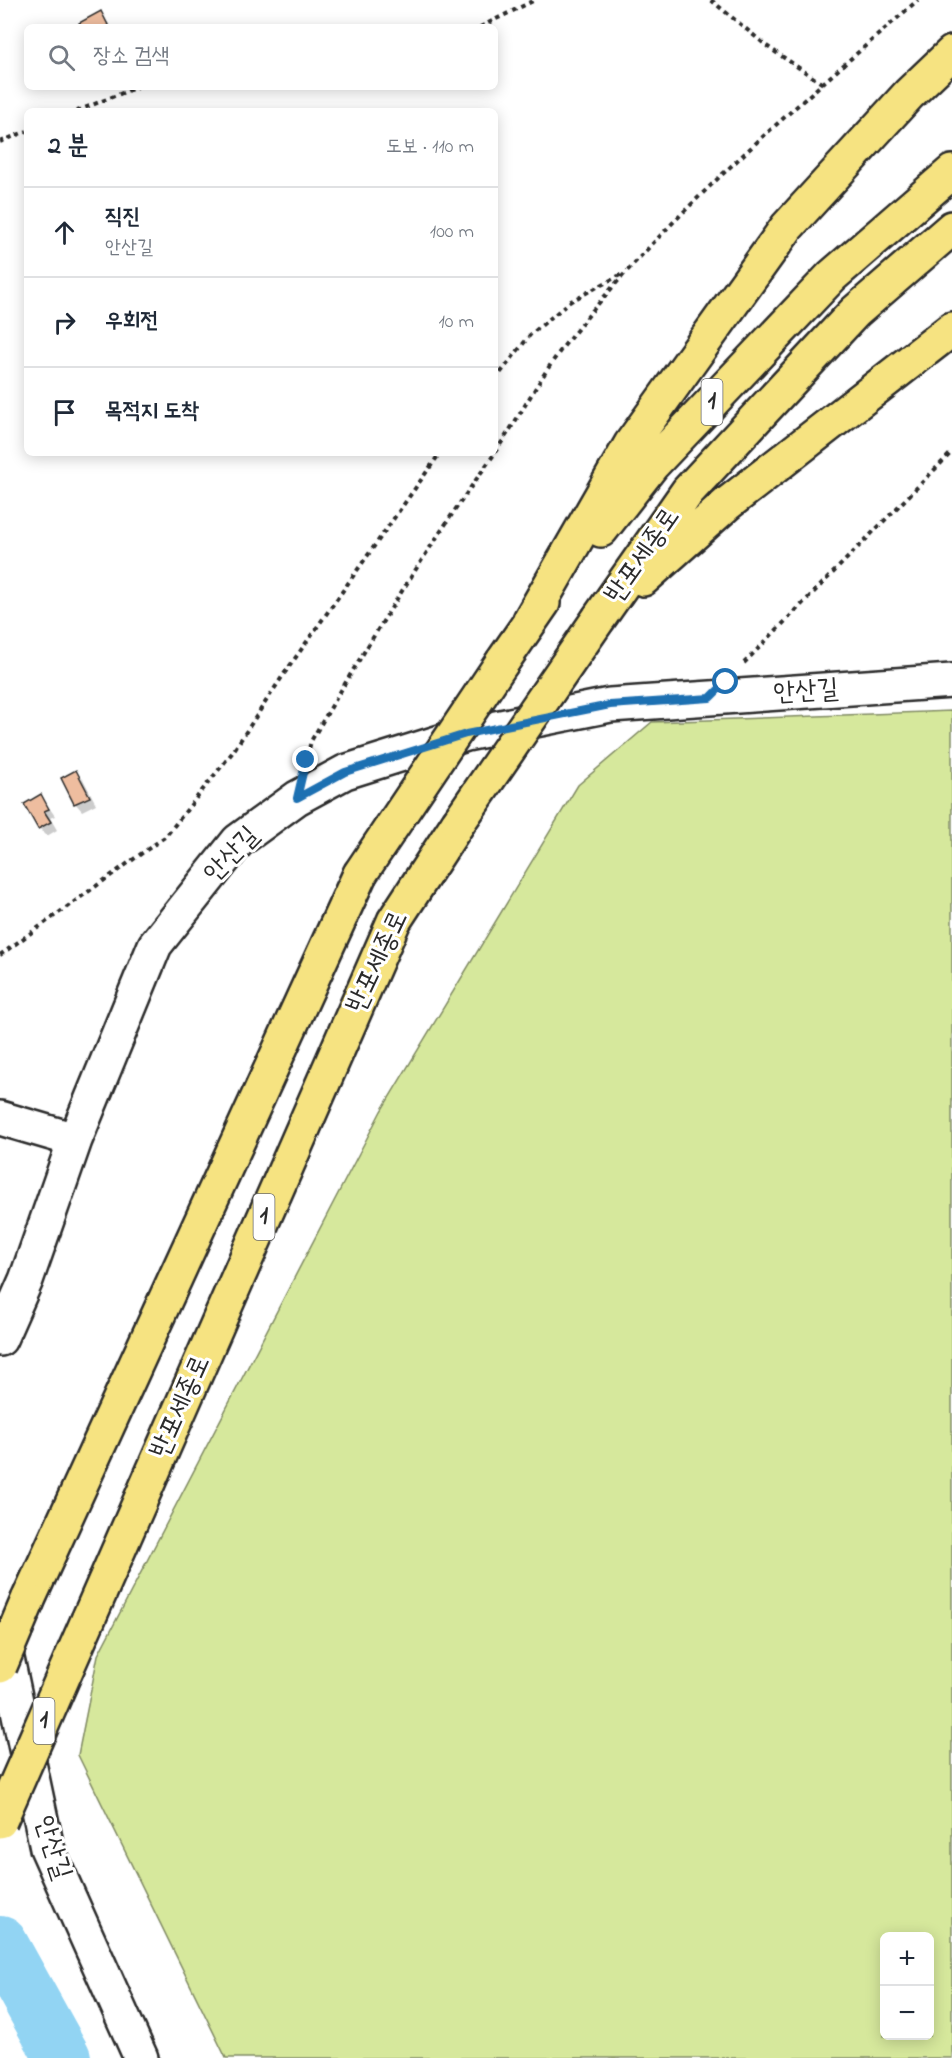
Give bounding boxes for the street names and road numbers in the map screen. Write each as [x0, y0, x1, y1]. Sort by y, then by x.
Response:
road number: 1 [702, 379, 722, 425]
street label: 반포세종로 [596, 500, 690, 612]
street label: 안산길 [772, 670, 840, 714]
street label: 안산길 [195, 818, 269, 892]
street label: 반포세종로 [337, 905, 419, 1019]
road number: 1 [254, 1194, 274, 1240]
street label: 반포세종로 [141, 1349, 221, 1465]
road number: 1 [34, 1698, 54, 1744]
street label: 안산길 [23, 1811, 81, 1885]

